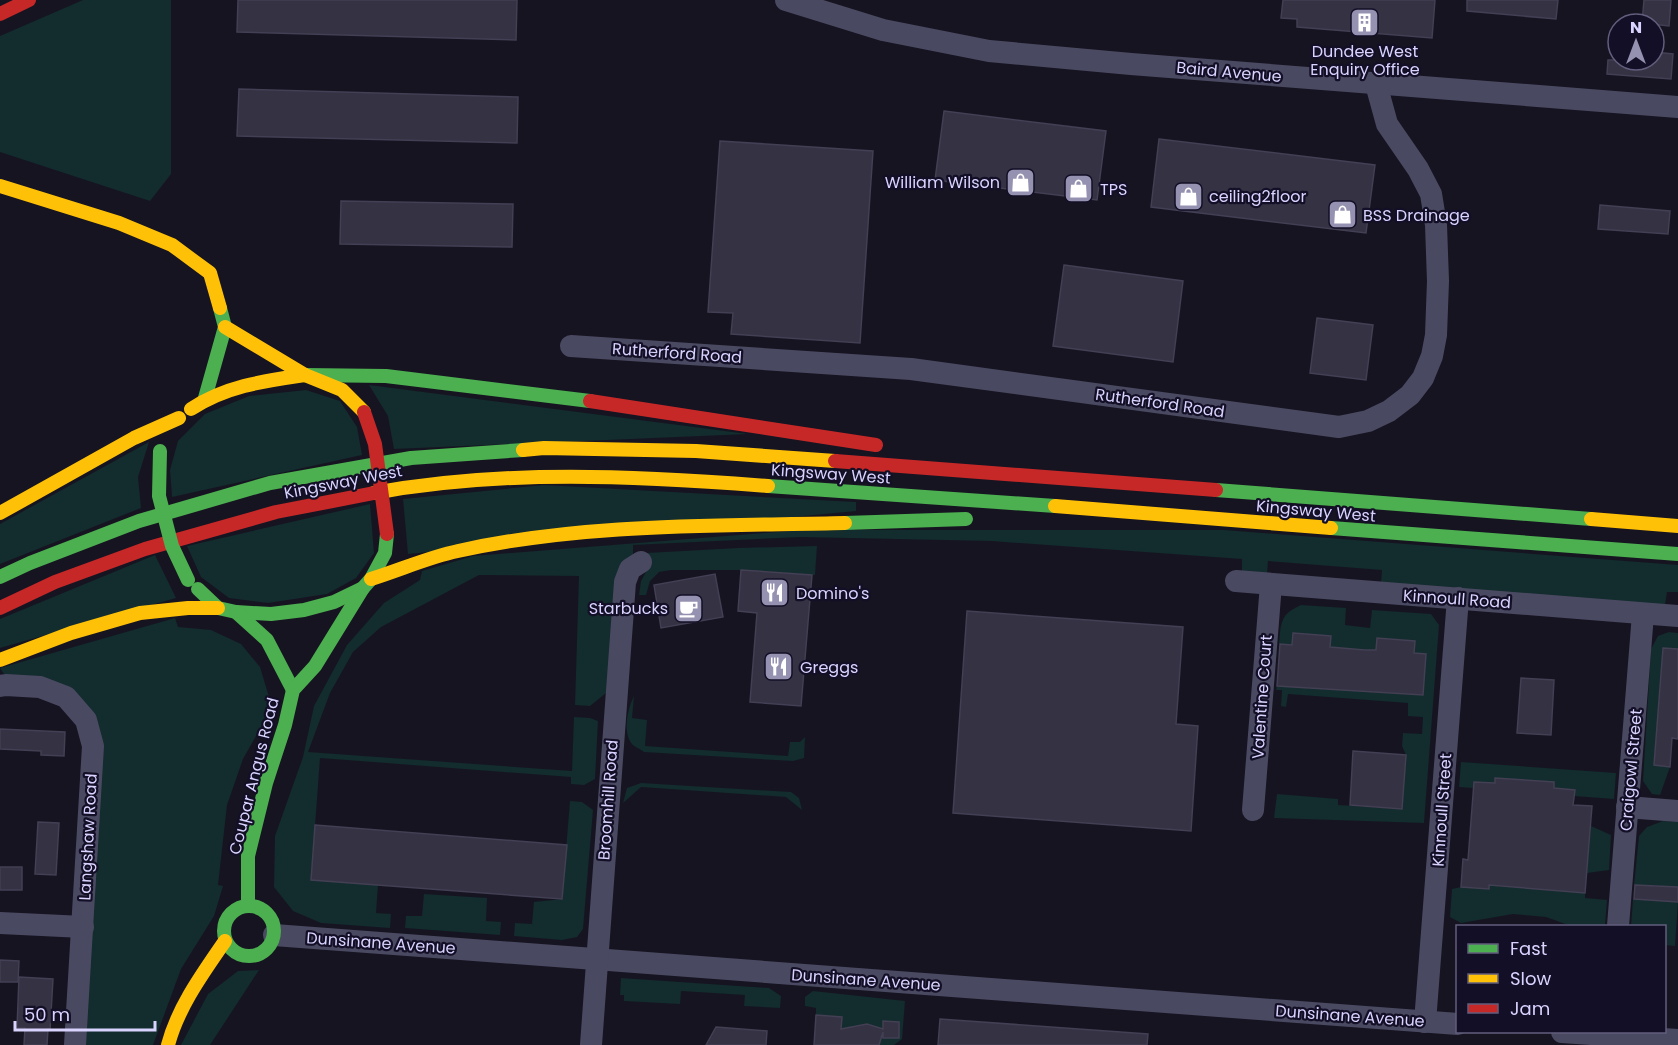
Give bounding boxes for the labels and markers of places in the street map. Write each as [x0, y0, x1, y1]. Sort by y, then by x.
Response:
building icon: Dundee West Enquiry Office [1349, 7, 1381, 39]
place label: Dundee West Enquiry Office [1310, 40, 1420, 81]
shop icon: William Wilson [1005, 166, 1037, 198]
place label: William Wilson [885, 171, 1000, 194]
shop icon: TPS [1063, 173, 1095, 205]
place label: TPS [1100, 178, 1127, 201]
shop icon: ceiling2floor [1172, 180, 1204, 212]
place label: ceiling2floor [1209, 185, 1306, 208]
shop icon: BSS Drainage [1326, 199, 1358, 231]
place label: BSS Drainage [1363, 204, 1470, 227]
restaurant icon: Domino's [759, 577, 791, 609]
place label: Domino's [796, 582, 869, 605]
cafe icon: Starbucks [673, 592, 705, 624]
place label: Starbucks [589, 597, 668, 620]
restaurant icon: Greggs [763, 651, 795, 683]
place label: Greggs [800, 656, 858, 679]

